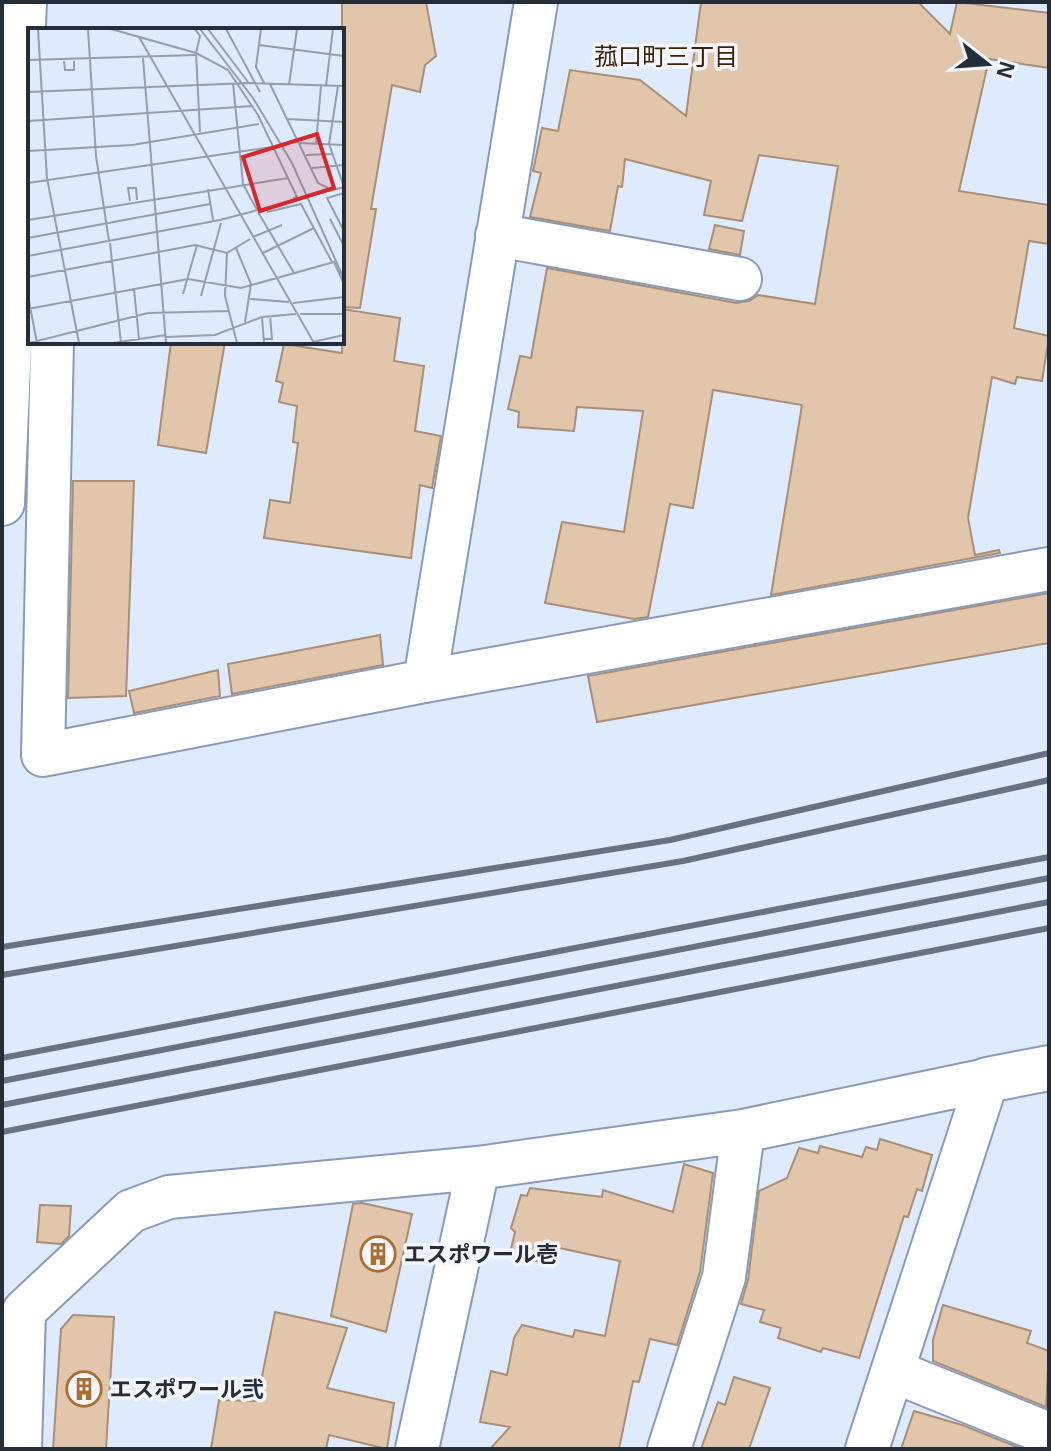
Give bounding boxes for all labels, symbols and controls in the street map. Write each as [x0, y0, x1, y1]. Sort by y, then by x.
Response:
north arrow [947, 24, 1027, 104]
inset map [28, 28, 344, 344]
district label: 菰口町三丁目 [594, 43, 738, 70]
text: N [991, 58, 1020, 81]
building icon: エスポワール壱 [359, 1235, 397, 1273]
place label: エスポワール壱 [404, 1242, 558, 1267]
building icon: エスポワール弐 [65, 1370, 103, 1408]
place label: エスポワール弐 [110, 1377, 264, 1402]

